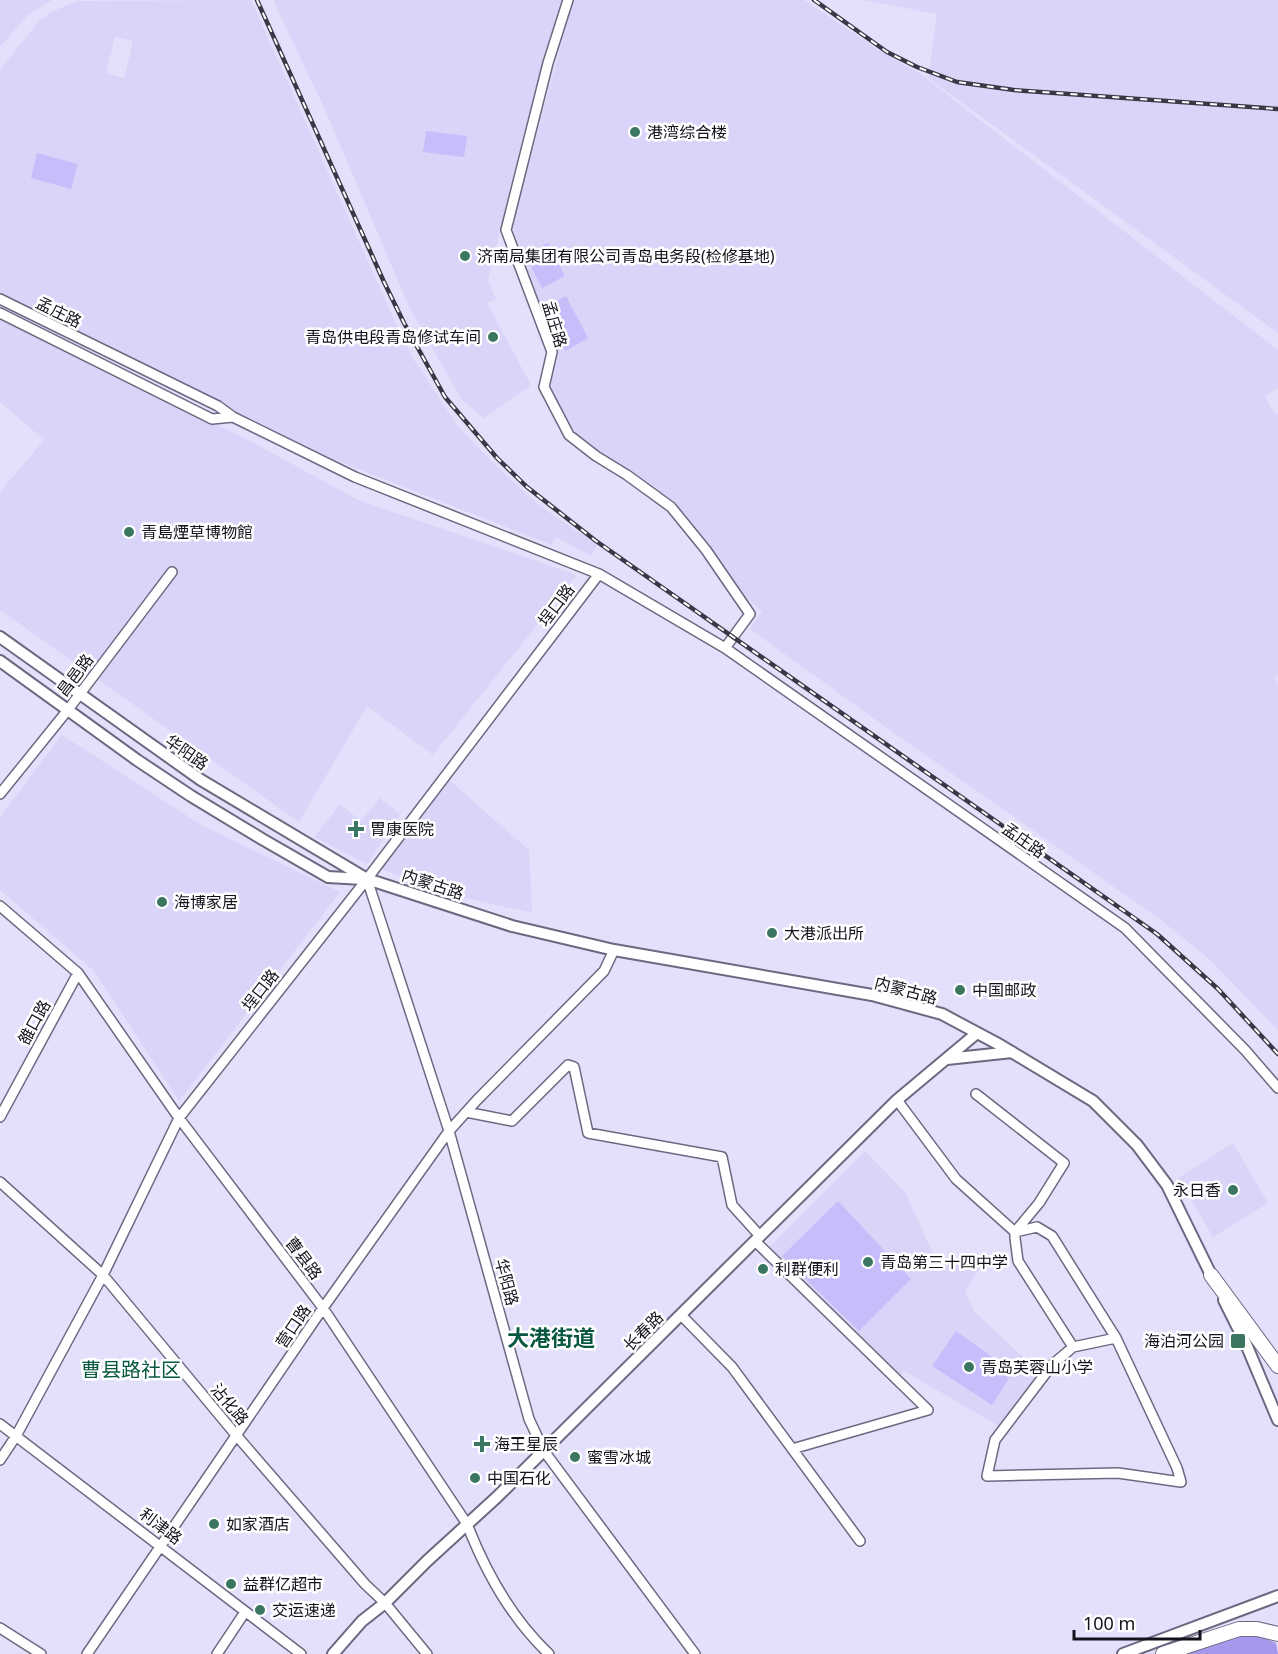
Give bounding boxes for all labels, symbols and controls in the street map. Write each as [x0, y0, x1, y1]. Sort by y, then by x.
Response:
place label: 港湾综合楼 [647, 121, 727, 143]
marker: 港湾综合楼 [628, 125, 642, 139]
place label: 济南局集团有限公司青岛电务段(检修基地) [477, 245, 775, 267]
marker: 济南局集团有限公司青岛电务段(检修基地) [458, 249, 472, 263]
street label: 孟庄路 [33, 292, 85, 332]
street label: 孟庄路 [537, 298, 573, 350]
place label: 青岛供电段青岛修试车间 [305, 326, 481, 348]
marker: 青岛供电段青岛修试车间 [486, 330, 500, 344]
place label: 青島煙草博物館 [141, 521, 253, 543]
marker: 青島煙草博物館 [122, 525, 136, 539]
street label: 埕口路 [533, 579, 579, 631]
street label: 昌邑路 [52, 649, 98, 701]
street label: 华阳路 [161, 729, 213, 775]
street label: 孟庄路 [998, 817, 1050, 863]
place label: 胃康医院 [370, 818, 434, 840]
marker: 胃康医院 [347, 820, 365, 838]
street label: 内蒙古路 [399, 864, 467, 904]
place label: 海博家居 [174, 891, 238, 913]
marker: 海博家居 [155, 895, 169, 909]
place label: 大港派出所 [784, 922, 864, 944]
marker: 大港派出所 [765, 926, 779, 940]
street label: 埕口路 [237, 964, 283, 1016]
street label: 内蒙古路 [872, 971, 940, 1009]
place label: 中国邮政 [972, 979, 1036, 1001]
marker: 中国邮政 [953, 983, 967, 997]
street label: 雒口路 [13, 996, 55, 1048]
place label: 永日香 [1173, 1179, 1221, 1201]
marker: 永日香 [1226, 1183, 1240, 1197]
street label: 曹县路 [281, 1232, 327, 1284]
place label: 青岛第三十四中学 [880, 1251, 1008, 1273]
marker: 青岛第三十四中学 [861, 1255, 875, 1269]
street label: 华阳路 [490, 1256, 524, 1308]
place label: 利群便利 [775, 1258, 839, 1280]
marker: 利群便利 [756, 1262, 770, 1276]
street label: 营口路 [270, 1300, 316, 1352]
street label: 长春路 [618, 1306, 668, 1356]
district label: 大港街道 [507, 1322, 595, 1352]
place label: 海泊河公园 [1144, 1330, 1224, 1352]
marker: 海泊河公园 [1229, 1332, 1247, 1350]
district label: 曹县路社区 [81, 1356, 181, 1383]
place label: 青岛芙蓉山小学 [981, 1356, 1093, 1378]
marker: 青岛芙蓉山小学 [962, 1360, 976, 1374]
street label: 沾化路 [206, 1379, 254, 1429]
place label: 海王星辰 [494, 1433, 558, 1455]
marker: 海王星辰 [475, 1437, 489, 1451]
place label: 蜜雪冰城 [587, 1446, 651, 1468]
marker: 蜜雪冰城 [568, 1450, 582, 1464]
place label: 中国石化 [487, 1467, 551, 1489]
marker: 中国石化 [468, 1471, 482, 1485]
street label: 利津路 [135, 1503, 187, 1549]
place label: 如家酒店 [226, 1513, 290, 1535]
marker: 如家酒店 [207, 1517, 221, 1531]
place label: 益群亿超市 [243, 1573, 323, 1595]
marker: 益群亿超市 [224, 1577, 238, 1591]
place label: 交运速递 [272, 1599, 336, 1621]
marker: 交运速递 [253, 1603, 267, 1617]
scale bar [1074, 1603, 1200, 1641]
text: 100 m [1083, 1611, 1135, 1635]

